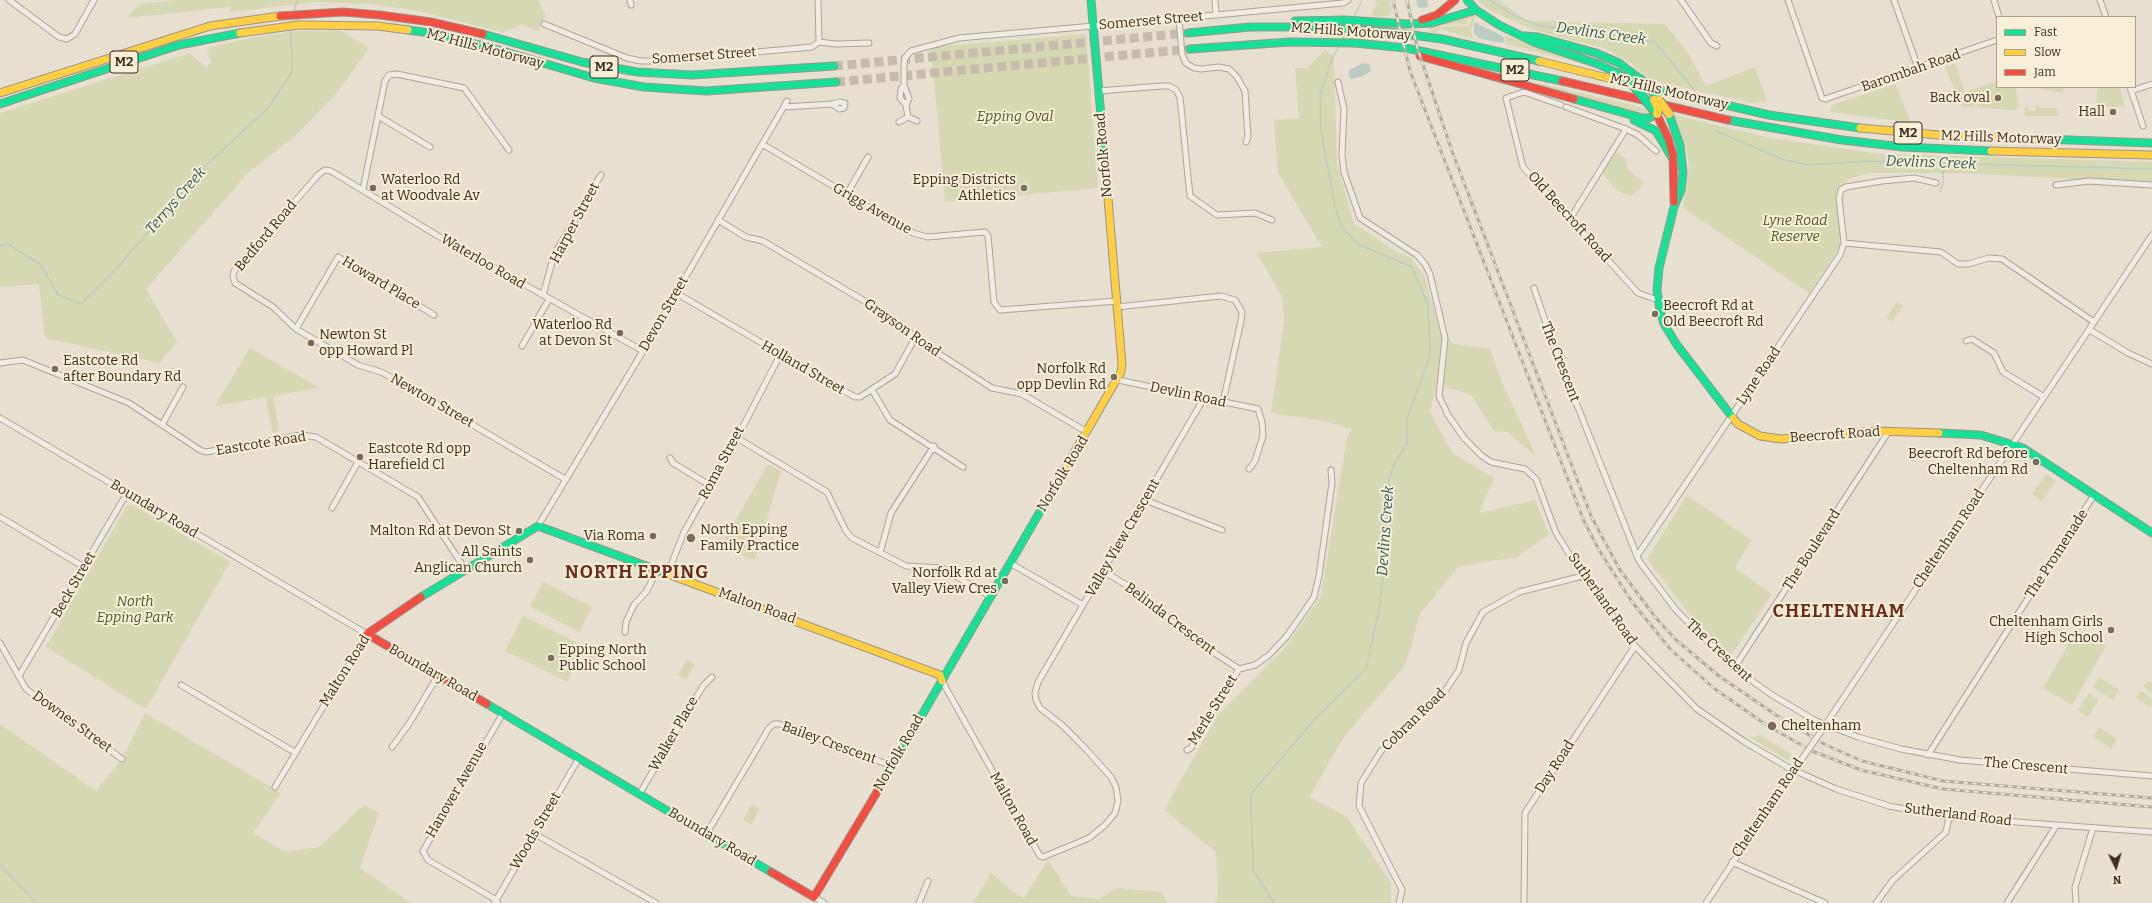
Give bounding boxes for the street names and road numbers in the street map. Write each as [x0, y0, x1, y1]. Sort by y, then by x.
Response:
street label: Somerset Street [1098, 8, 1204, 34]
street label: M2 Hills Motorway [1290, 19, 1412, 45]
street label: M2 Hills Motorway [424, 25, 546, 73]
street label: Somerset Street [651, 44, 757, 68]
street label: Barombah Road [1859, 46, 1963, 96]
road number: M2 [110, 51, 138, 73]
road number: M2 [590, 56, 618, 78]
road number: M2 [1501, 59, 1529, 81]
street label: M2 Hills Motorway [1608, 70, 1730, 114]
street label: Norfolk Road [1092, 112, 1116, 198]
road number: M2 [1894, 122, 1922, 144]
street label: M2 Hills Motorway [1940, 127, 2062, 149]
street label: Old Beecroft Road [1524, 168, 1614, 266]
street label: Harper Street [547, 180, 603, 266]
street label: Grigg Avenue [830, 180, 914, 238]
street label: Bedford Road [231, 197, 301, 275]
street label: Waterloo Road [438, 231, 528, 293]
street label: Howard Place [339, 253, 423, 313]
street label: Devon Street [636, 274, 692, 354]
street label: Grayson Road [860, 295, 944, 361]
street label: The Crescent [1537, 320, 1583, 404]
street label: Holland Street [758, 337, 848, 399]
street label: Lyne Road [1733, 344, 1785, 408]
street label: Newton Street [387, 370, 477, 432]
street label: Devlin Road [1148, 379, 1228, 411]
street label: Beecroft Road [1789, 423, 1881, 447]
street label: Roma Street [696, 424, 748, 502]
street label: Eastcote Road [215, 429, 307, 459]
street label: Norfolk Road [1034, 433, 1092, 515]
street label: Boundary Road [107, 476, 201, 542]
street label: Valley View Crescent [1082, 476, 1164, 600]
street label: Cheltenham Road [1910, 486, 1988, 592]
street label: The Boulevard [1780, 506, 1844, 594]
street label: The Promenade [2022, 506, 2092, 602]
street label: Beck Street [48, 549, 100, 621]
street label: Sutherland Road [1564, 550, 1640, 648]
street label: Belinda Crescent [1121, 579, 1219, 659]
street label: Malton Road [716, 584, 798, 628]
street label: The Crescent [1682, 616, 1756, 686]
street label: Malton Road [316, 632, 374, 710]
street label: Boundary Road [386, 641, 480, 705]
street label: Merle Street [1185, 672, 1241, 748]
street label: Cobran Road [1378, 685, 1450, 755]
street label: Downes Street [29, 687, 115, 757]
street label: Walker Place [646, 694, 702, 774]
street label: Norfolk Road [870, 712, 928, 794]
street label: Bailey Crescent [779, 718, 879, 768]
street label: Day Road [1532, 737, 1578, 797]
street label: Hanover Avenue [423, 739, 491, 841]
street label: The Crescent [1983, 754, 2069, 778]
street label: Cheltenham Road [1729, 755, 1807, 861]
street label: Malton Road [986, 769, 1040, 849]
street label: Woods Street [507, 789, 565, 873]
street label: Sutherland Road [1903, 800, 2013, 830]
street label: Boundary Road [665, 804, 759, 870]

